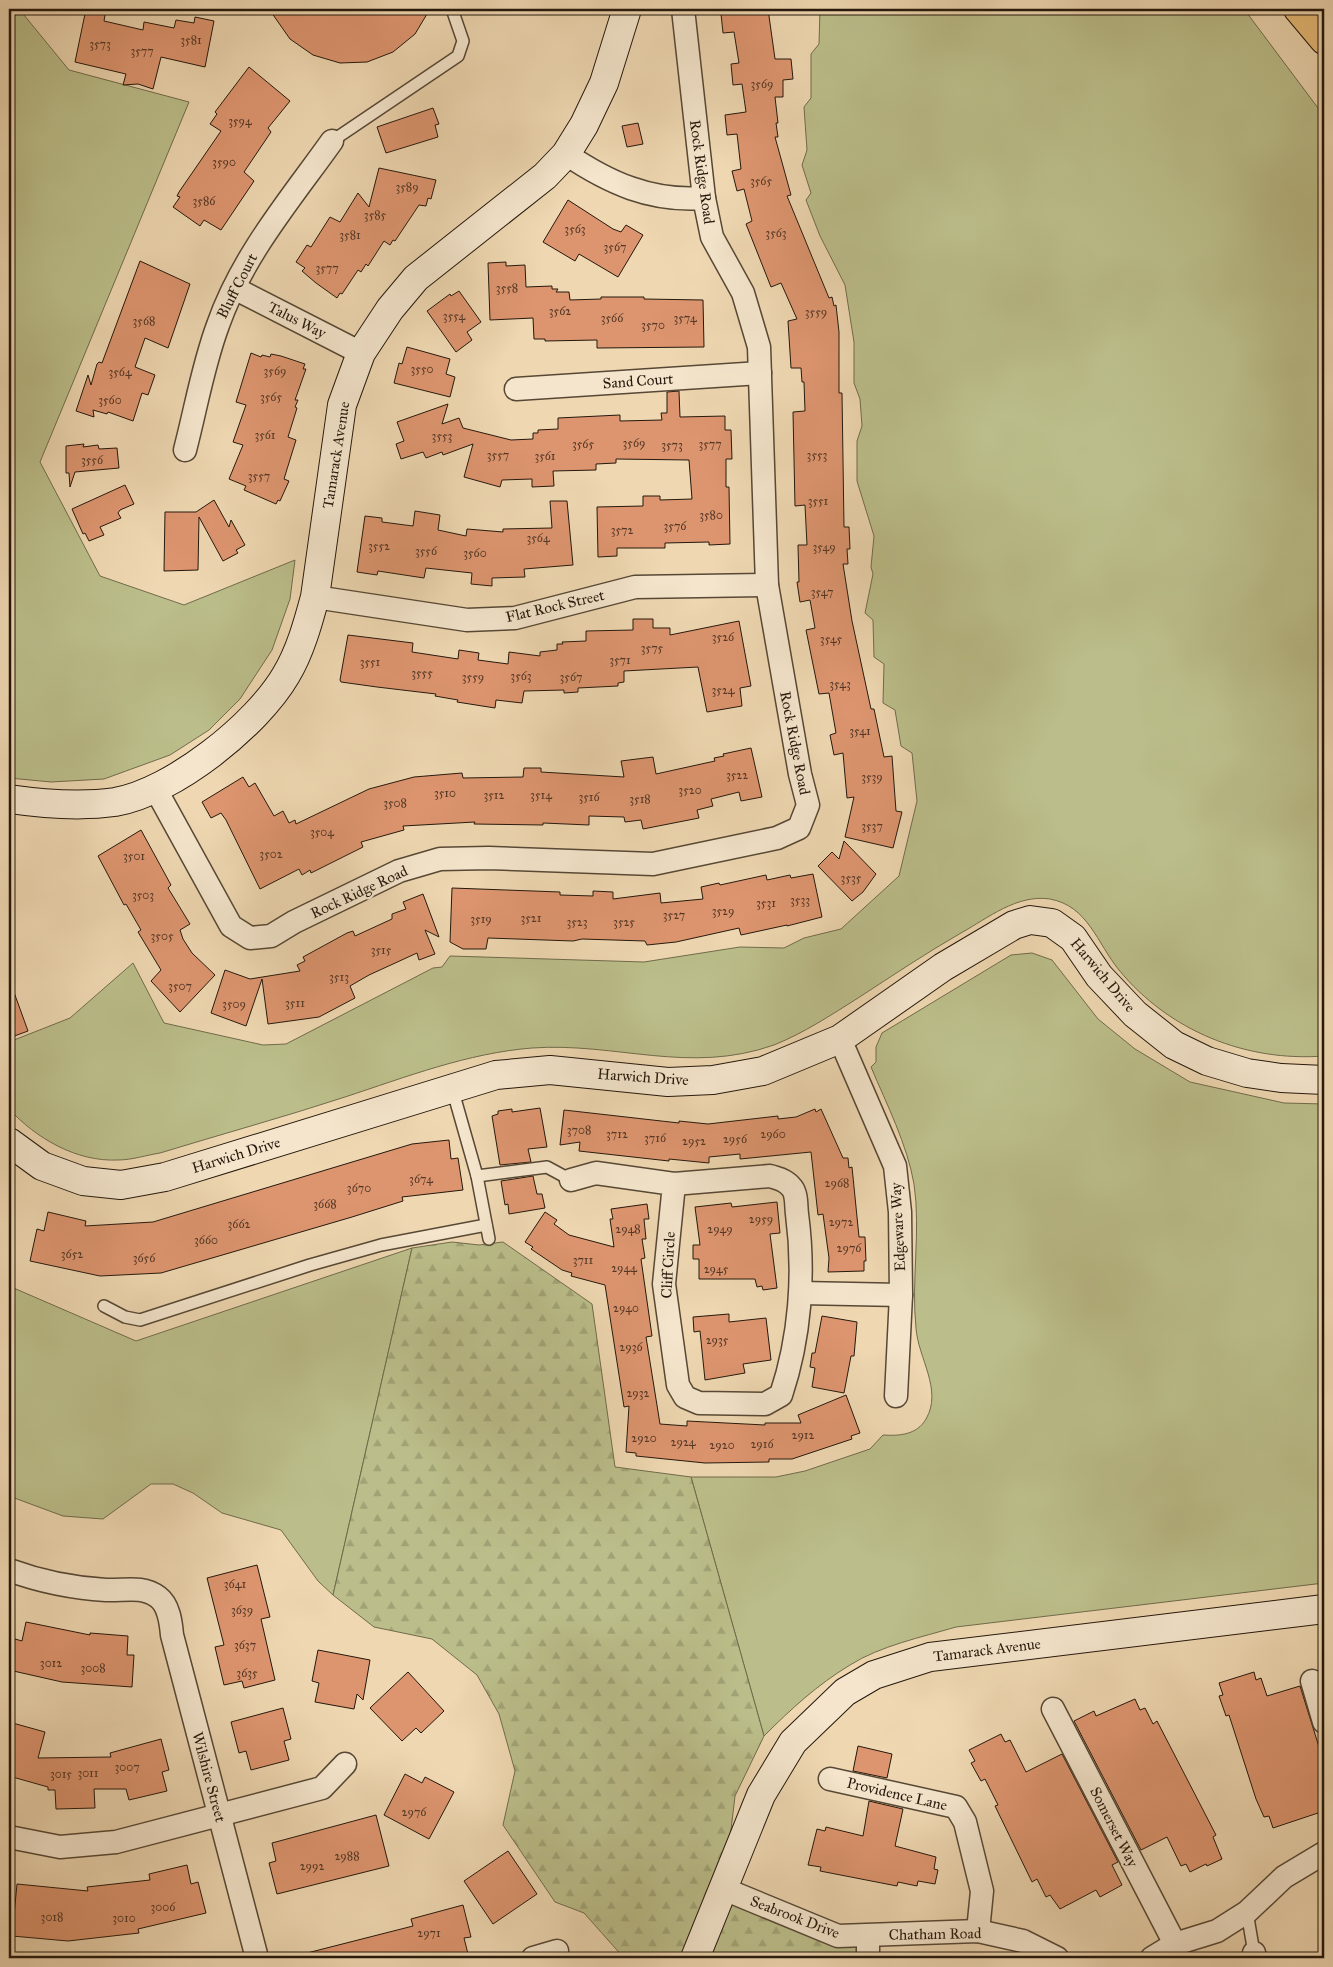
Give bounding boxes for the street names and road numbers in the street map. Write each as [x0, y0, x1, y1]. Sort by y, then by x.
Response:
street label: Rock Ridge Road [686, 119, 718, 226]
street label: Bluff Court [213, 250, 261, 322]
street label: Talus Way [265, 298, 330, 343]
street label: Sand Court [602, 370, 675, 392]
street label: Tamarack Avenue [319, 400, 353, 510]
street label: Flat Rock Street [504, 586, 607, 626]
street label: Rock Ridge Road [776, 690, 814, 797]
street label: Rock Ridge Road [308, 861, 411, 922]
street label: Harwich Drive [1067, 934, 1139, 1016]
street label: Harwich Drive [597, 1065, 689, 1089]
street label: Harwich Drive [190, 1133, 282, 1177]
street label: Edgeware Way [887, 1181, 909, 1272]
street label: Cliff Circle [657, 1231, 679, 1299]
street label: Tamarack Avenue [932, 1634, 1042, 1666]
street label: Wilshire Street [188, 1730, 230, 1825]
street label: Providence Lane [845, 1774, 949, 1814]
street label: Somerset Way [1086, 1784, 1142, 1871]
street label: Seabrook Drive [748, 1892, 842, 1942]
street label: Chatham Road [889, 1924, 982, 1944]

